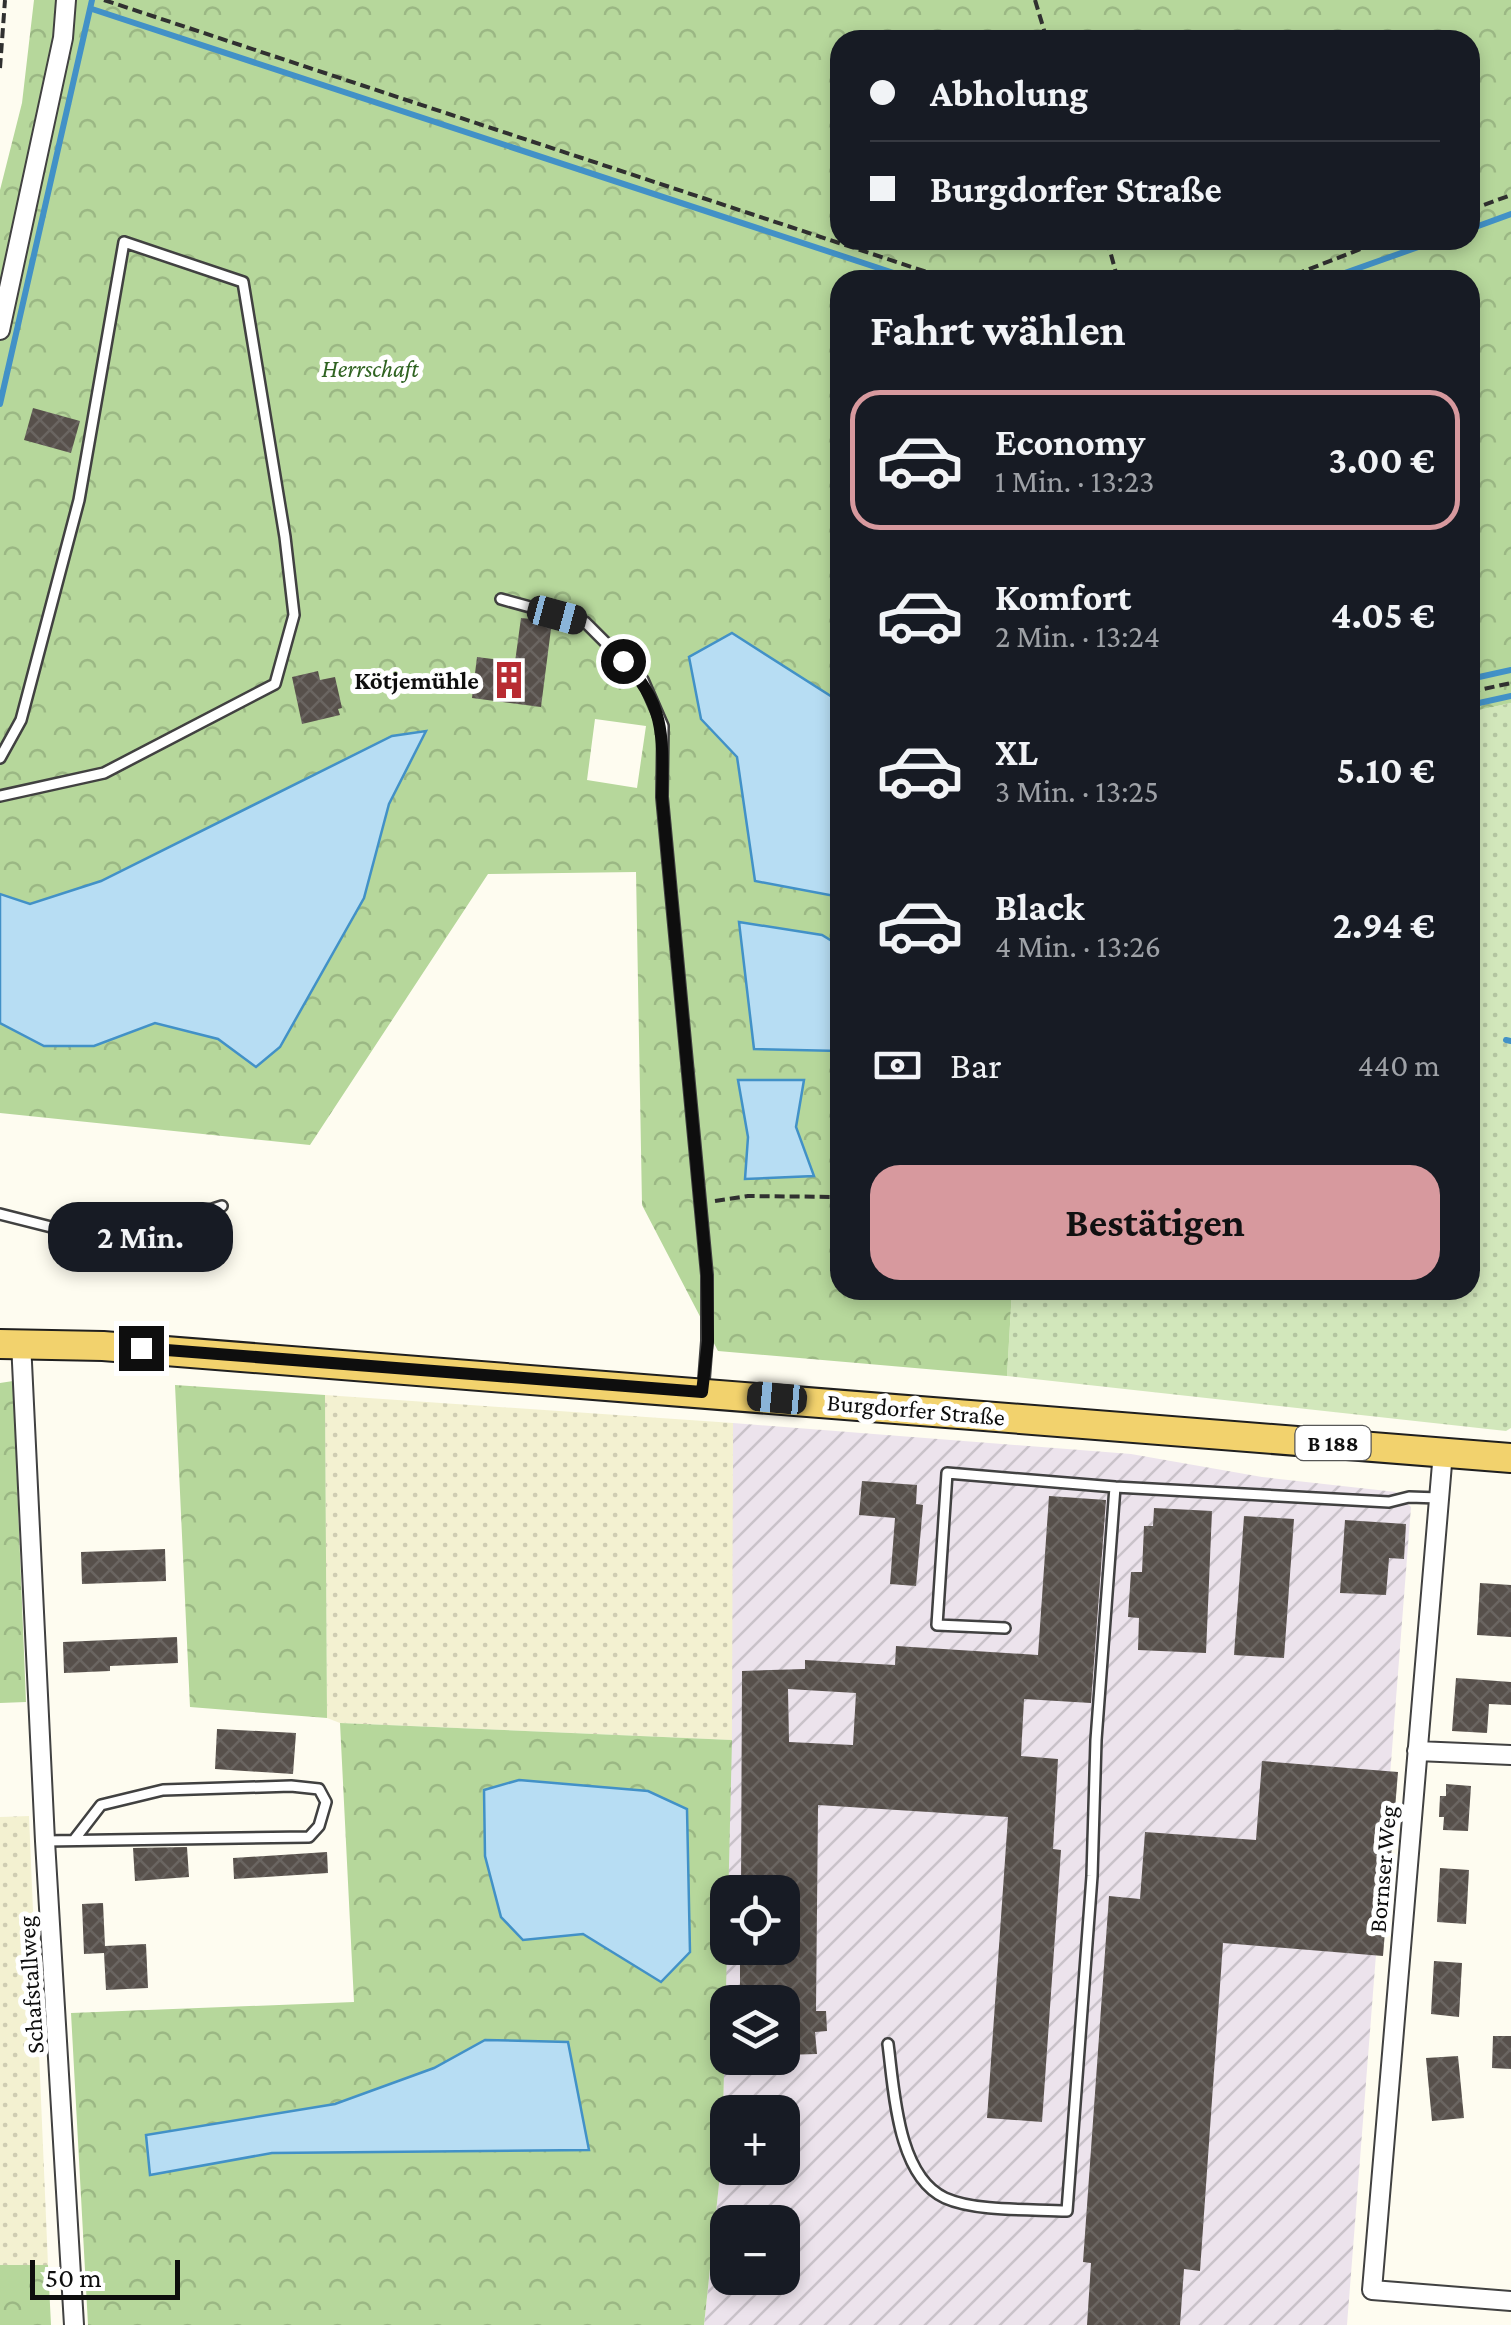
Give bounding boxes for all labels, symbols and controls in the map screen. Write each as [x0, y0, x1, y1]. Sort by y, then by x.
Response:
text: Abholung [930, 72, 1088, 114]
text: Burgdorfer Straße [930, 168, 1222, 210]
text: Fahrt wählen [870, 305, 1126, 355]
park label: Herrschaft [321, 355, 419, 383]
icon: car [875, 415, 965, 505]
text: Economy [995, 421, 1145, 463]
text: 3.00 € [1329, 439, 1435, 481]
text: 1 Min. · 13:23 [995, 463, 1154, 499]
icon: car [875, 570, 965, 660]
text: Komfort [995, 576, 1131, 618]
car [524, 593, 590, 637]
text: 4.05 € [1331, 594, 1435, 636]
text: 2 Min. · 13:24 [995, 618, 1160, 654]
route start [601, 639, 646, 684]
building icon: Kötjemühle [488, 659, 530, 701]
place label: Kötjemühle [354, 667, 479, 695]
icon: car [875, 725, 965, 815]
text: XL [995, 731, 1038, 773]
text: 5.10 € [1336, 749, 1435, 791]
text: 3 Min. · 13:25 [995, 773, 1159, 809]
icon: car [875, 880, 965, 970]
text: Black [995, 886, 1084, 928]
text: 2.94 € [1333, 904, 1435, 946]
text: 4 Min. · 13:26 [995, 928, 1161, 964]
icon: cash [870, 1038, 925, 1093]
text: Bar [950, 1044, 1002, 1086]
text: 440 m [1358, 1047, 1440, 1083]
button: Bestätigen [870, 1165, 1440, 1280]
callout: 2 Min. [48, 1203, 234, 1273]
text: 2 Min. [97, 1219, 184, 1255]
route end [119, 1326, 164, 1371]
car [746, 1380, 808, 1416]
street label: Burgdorfer Straße [826, 1388, 1006, 1432]
road number: B 188 [1296, 1426, 1370, 1460]
street label: Bornser Weg [1363, 1804, 1403, 1934]
map controls [710, 1875, 800, 2295]
button: locate [710, 1875, 800, 1965]
street label: Schafstallweg [12, 1915, 50, 2055]
button: layers [710, 1985, 800, 2075]
button: + [710, 2095, 800, 2185]
button: − [710, 2205, 800, 2295]
scale bar [30, 2255, 180, 2300]
text: 50 m [45, 2262, 102, 2293]

